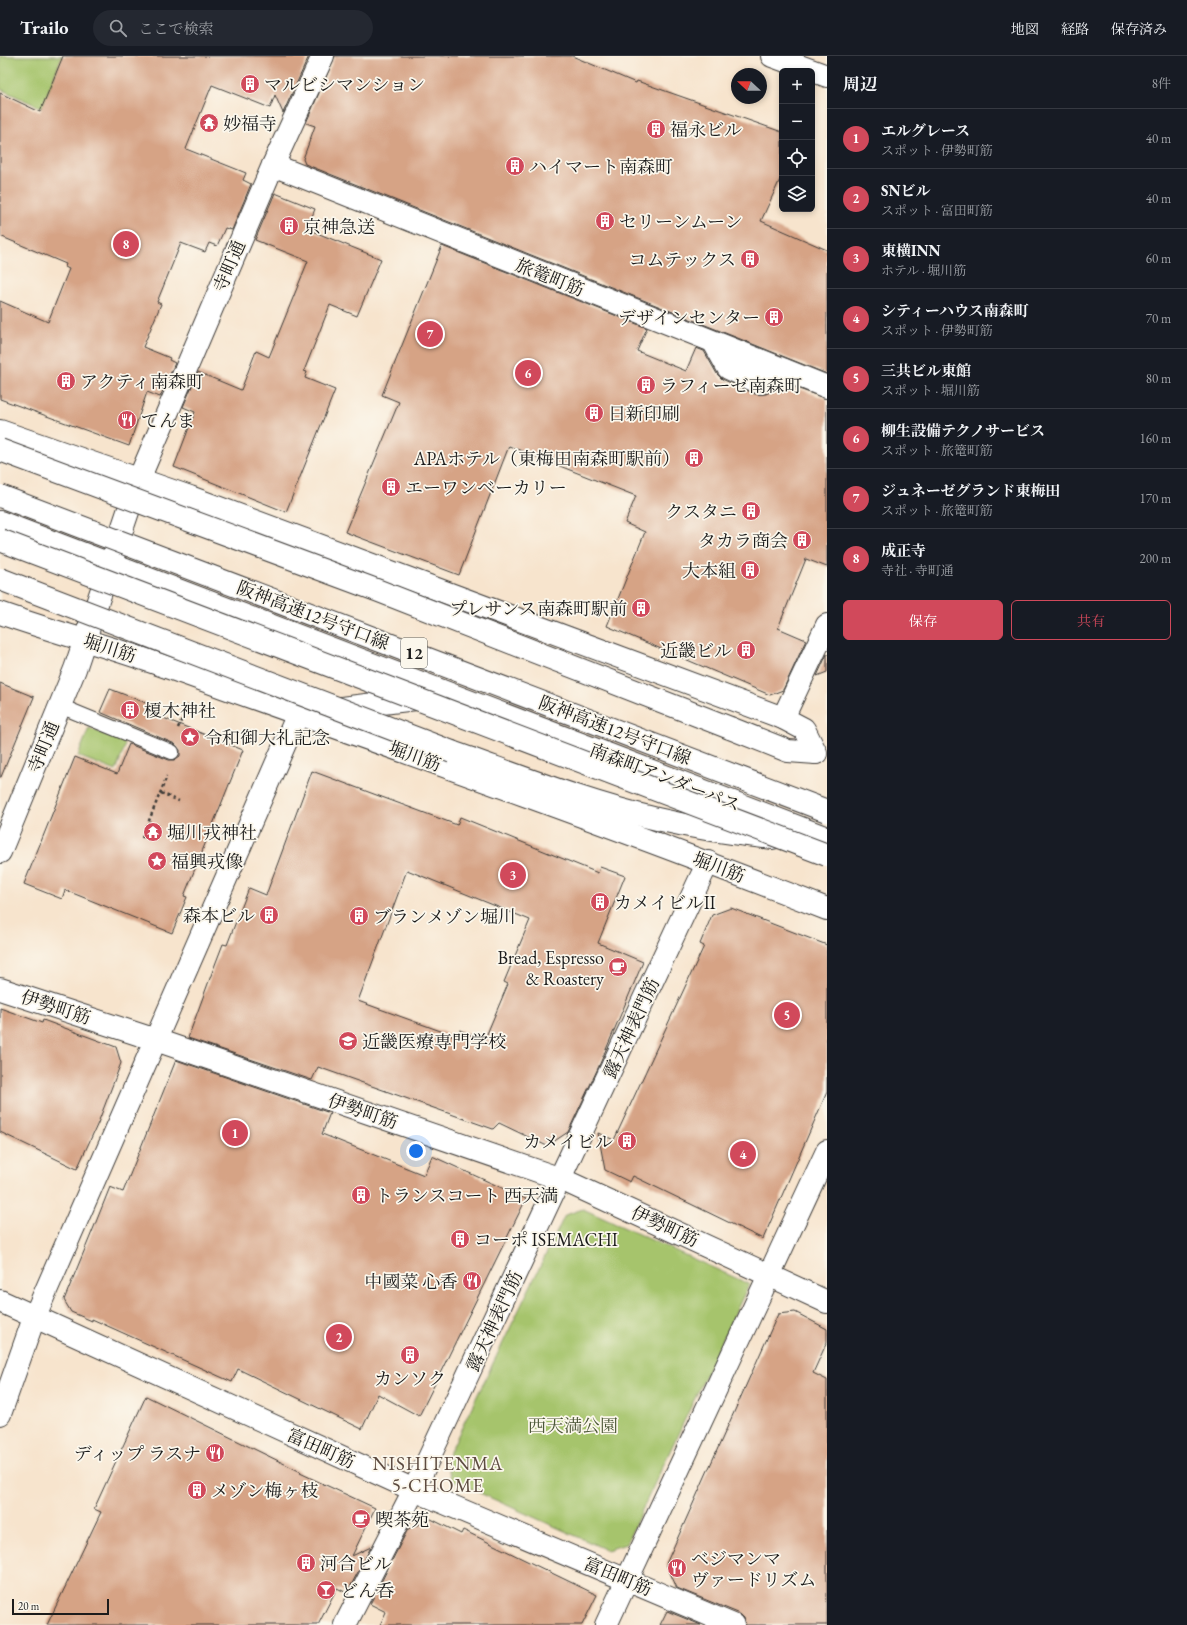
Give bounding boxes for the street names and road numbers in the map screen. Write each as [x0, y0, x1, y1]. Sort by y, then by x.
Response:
street label: 寺町通 [208, 237, 250, 295]
street label: 旅篭町筋 [512, 253, 588, 301]
street label: 阪神高速12号守口線 [234, 575, 392, 655]
street label: 堀川筋 [81, 629, 139, 667]
road number: 12 [401, 638, 427, 668]
street label: 阪神高速12号守口線 [536, 690, 694, 770]
street label: 寺町通 [22, 718, 64, 776]
street label: 堀川筋 [386, 736, 444, 776]
street label: 南森町アンダーパス [586, 738, 744, 816]
street label: 堀川筋 [690, 847, 748, 887]
street label: 露天神表門筋 [598, 974, 664, 1082]
street label: 伊勢町筋 [18, 985, 94, 1029]
street label: 伊勢町筋 [325, 1088, 401, 1134]
street label: 伊勢町筋 [628, 1200, 702, 1252]
street label: 露天神表門筋 [461, 1267, 527, 1375]
street label: 富田町筋 [283, 1423, 359, 1473]
street label: 富田町筋 [580, 1551, 656, 1601]

